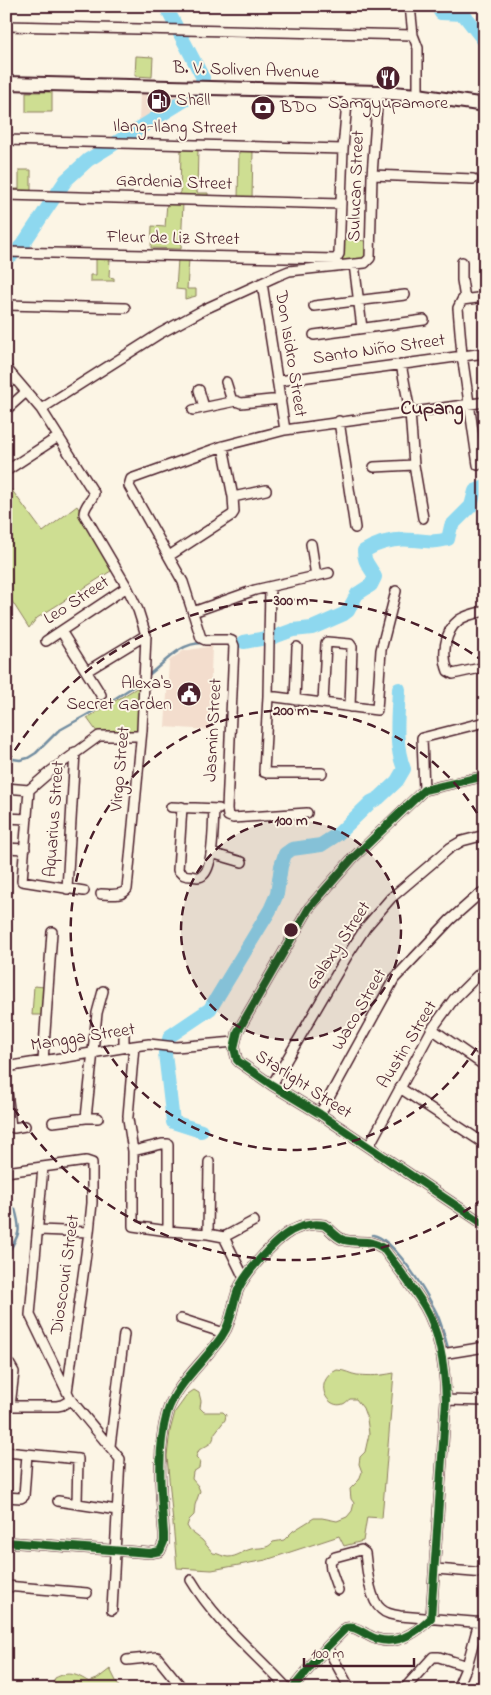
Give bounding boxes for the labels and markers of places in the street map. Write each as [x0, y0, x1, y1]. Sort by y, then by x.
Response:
restaurant icon: Samgyupamore [375, 65, 401, 91]
fuel station icon: Shell [146, 88, 172, 114]
place label: Shell [176, 88, 210, 114]
place label: Samgyupamore [328, 91, 449, 118]
bank icon: BDO [250, 95, 276, 121]
place label: BDO [279, 95, 317, 121]
place label: Alexa's Secret Garden [67, 671, 172, 718]
public building icon: Alexa's Secret Garden [176, 681, 202, 707]
centre of rings [282, 921, 300, 939]

